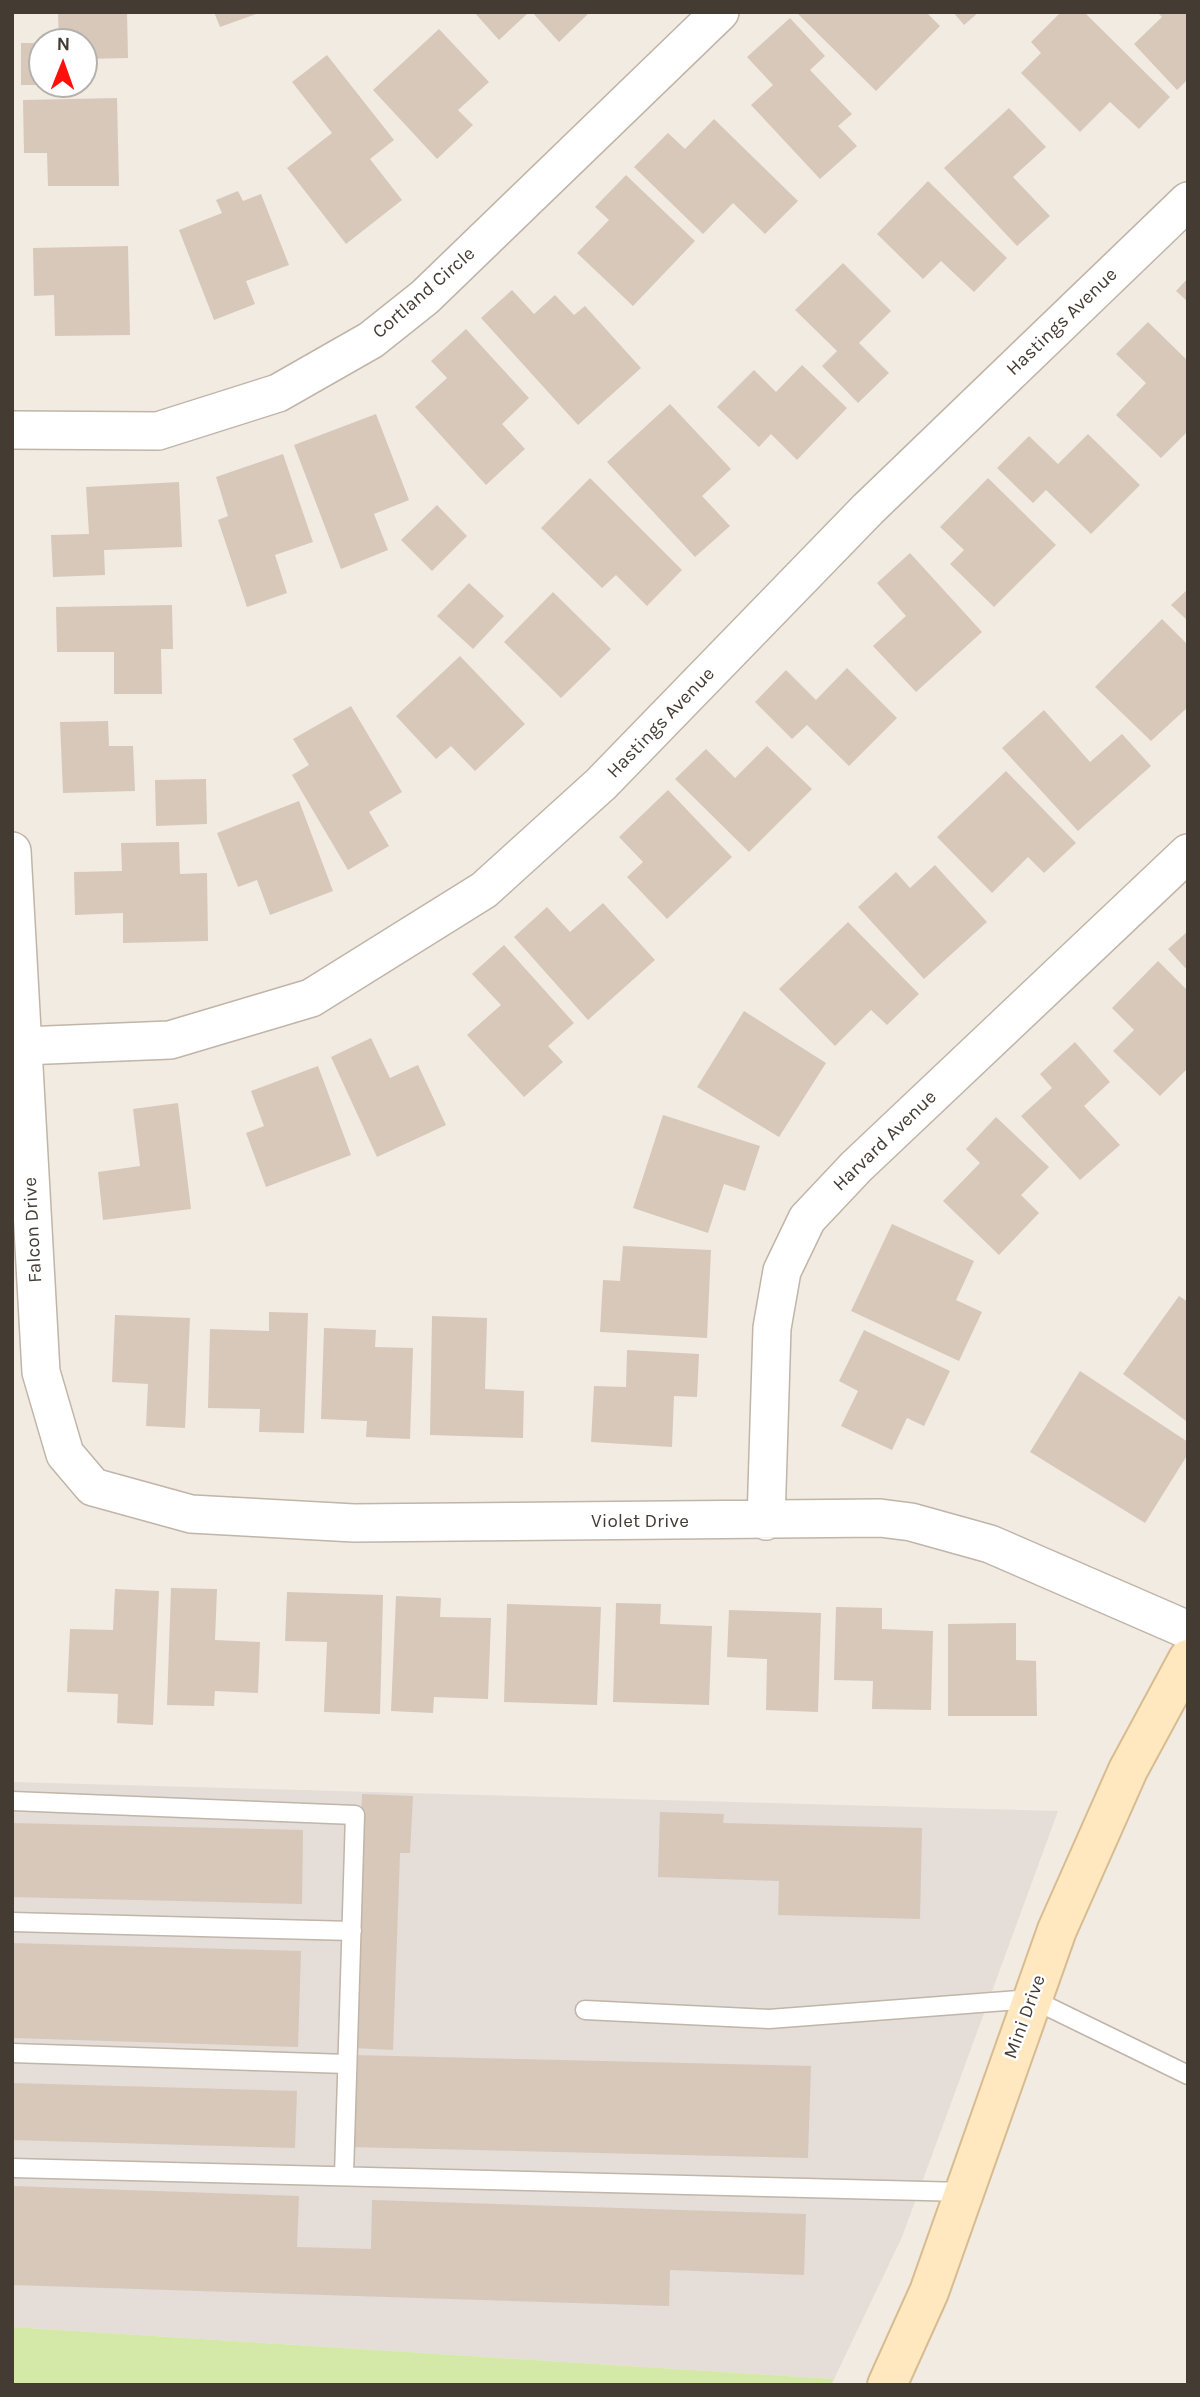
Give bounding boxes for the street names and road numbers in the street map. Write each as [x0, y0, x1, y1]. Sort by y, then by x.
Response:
street label: Cortland Circle [368, 242, 480, 344]
street label: Hastings Avenue [1002, 263, 1122, 381]
street label: Hastings Avenue [602, 663, 720, 783]
street label: Harvard Avenue [828, 1086, 942, 1196]
street label: Falcon Drive [19, 1177, 47, 1283]
street label: Violet Drive [591, 1511, 689, 1533]
street label: Mini Drive [999, 1972, 1051, 2062]

